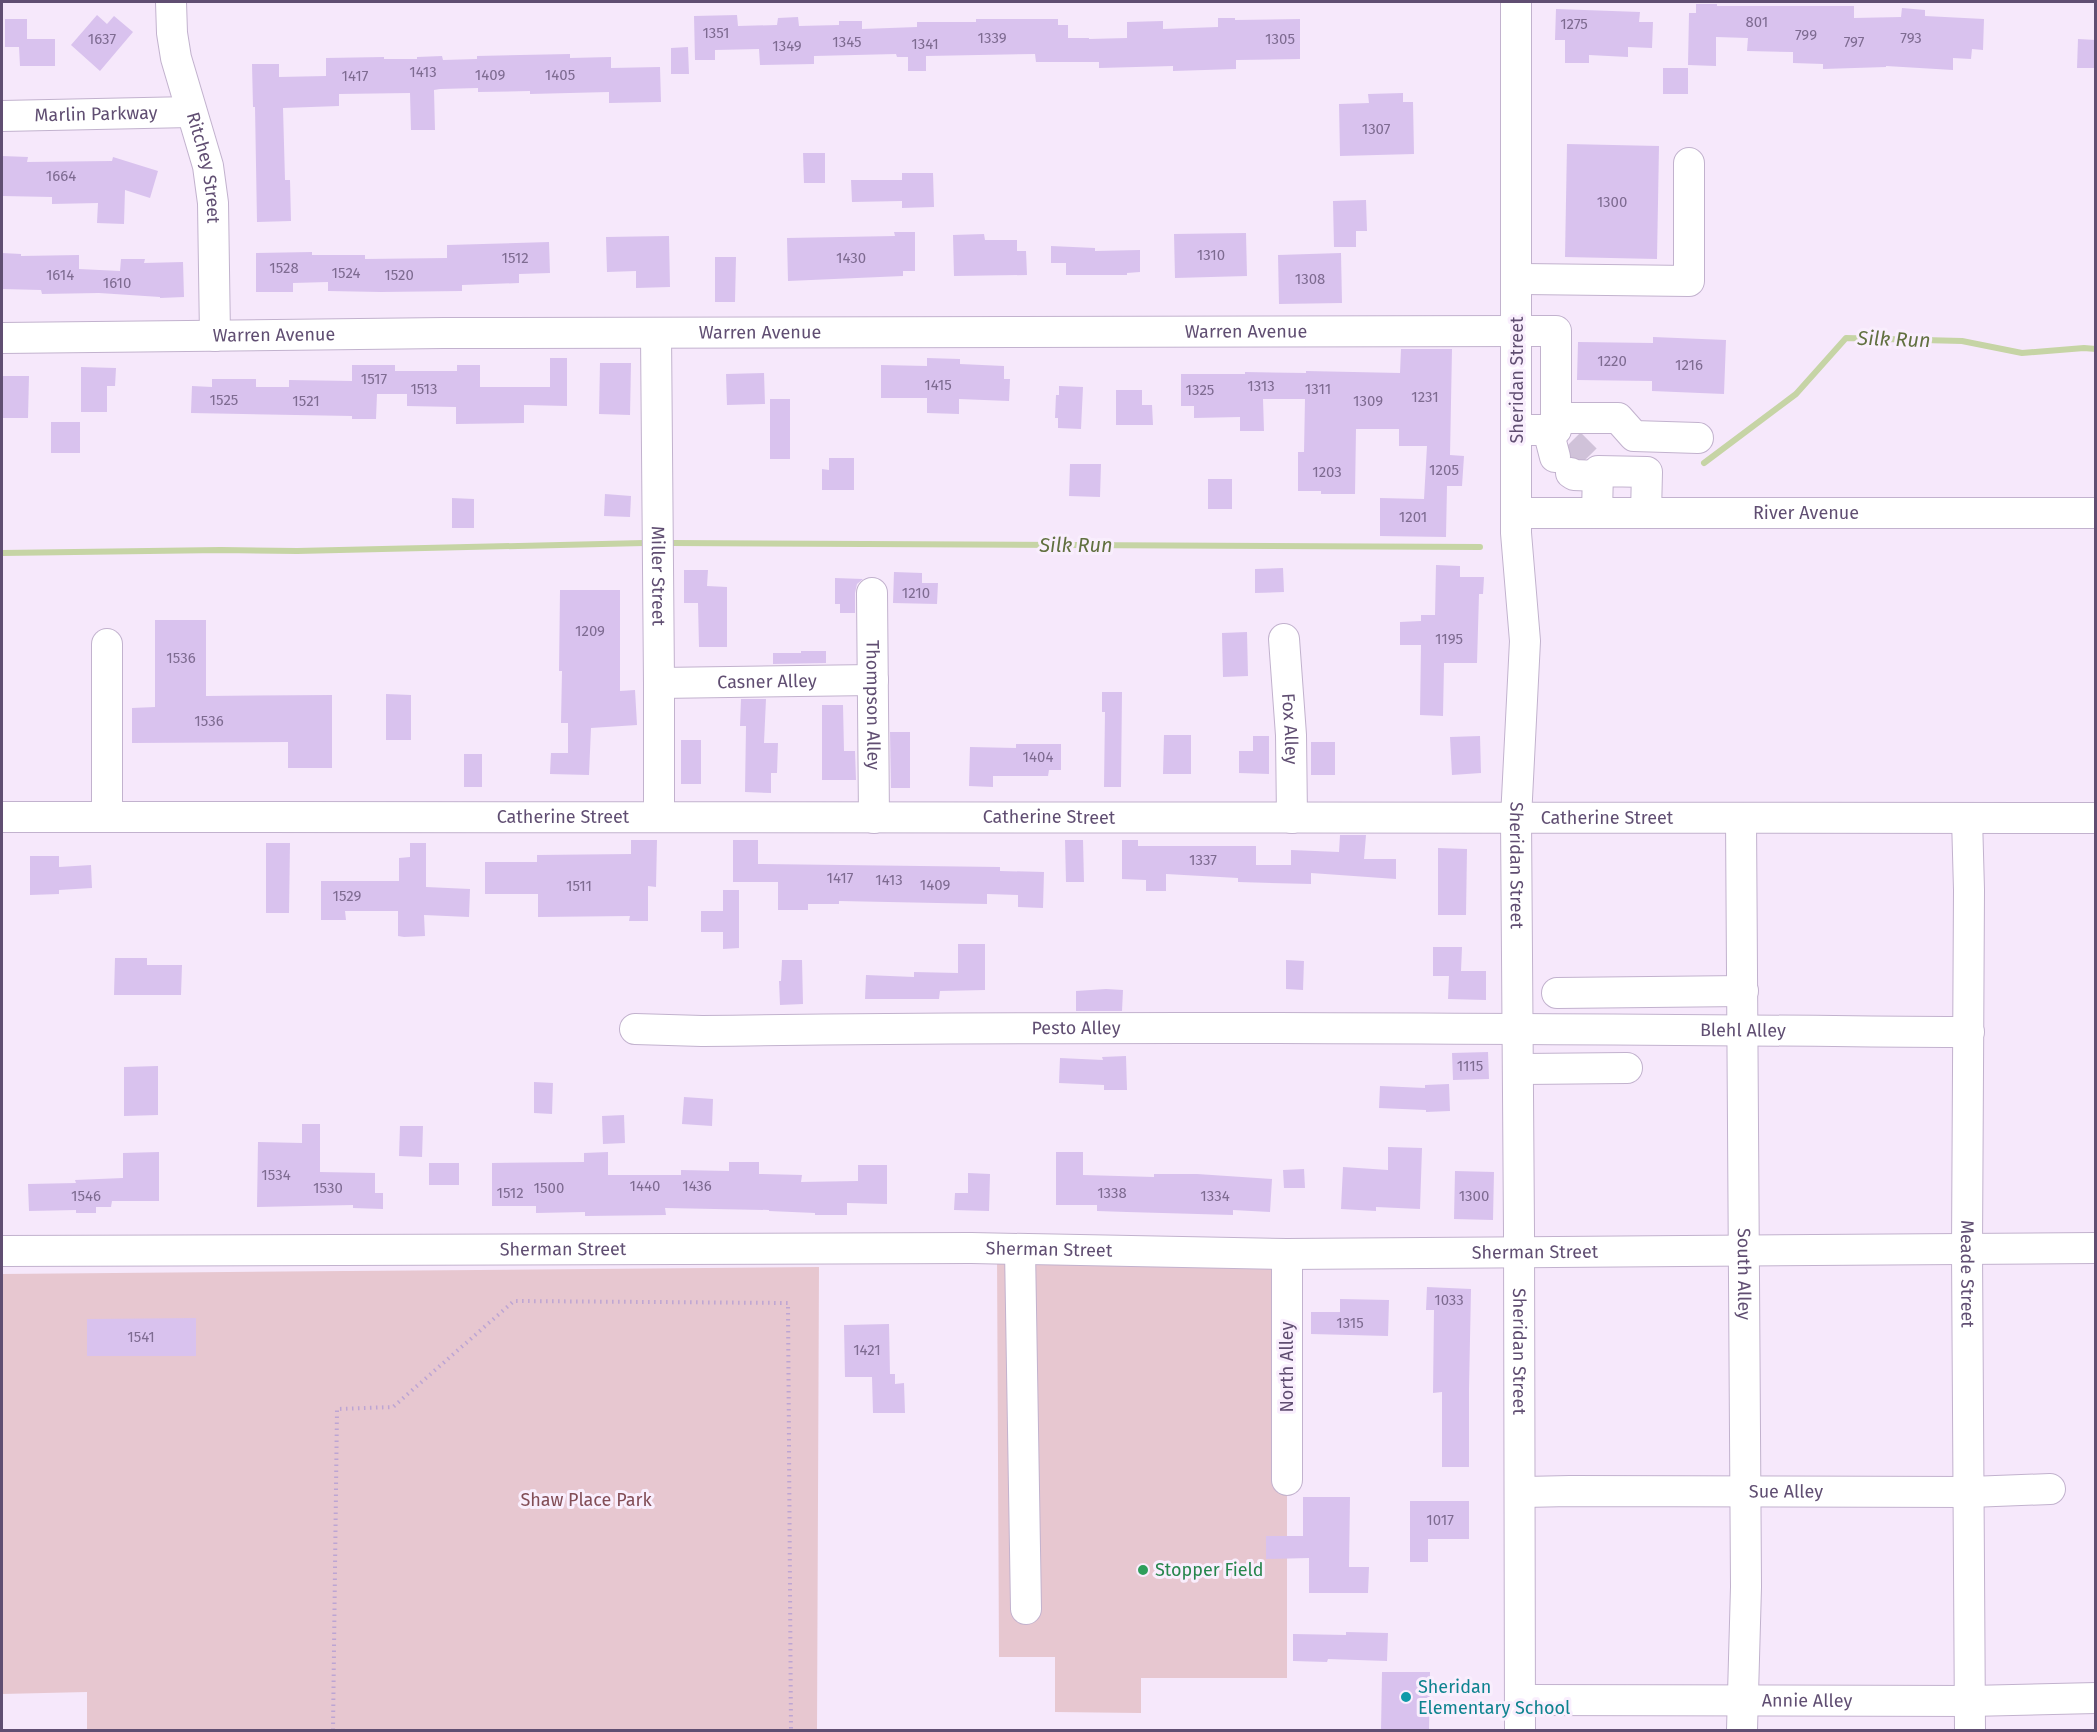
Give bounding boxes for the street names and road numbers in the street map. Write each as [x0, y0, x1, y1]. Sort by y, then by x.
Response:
street label: Marlin Parkway [34, 102, 158, 126]
street label: Ritchey Street [182, 109, 224, 224]
street label: Sheridan Street [1506, 316, 1528, 443]
street label: Warren Avenue [1185, 320, 1307, 343]
street label: Warren Avenue [699, 321, 821, 344]
street label: Warren Avenue [213, 323, 335, 347]
street label: River Avenue [1753, 502, 1859, 524]
street label: Miller Street [647, 526, 670, 627]
street label: Thompson Alley [861, 640, 885, 770]
street label: Casner Alley [717, 670, 817, 693]
street label: Fox Alley [1277, 692, 1302, 765]
street label: Sheridan Street [1505, 801, 1528, 929]
street label: Catherine Street [497, 806, 630, 828]
street label: Catherine Street [983, 806, 1116, 829]
street label: Catherine Street [1541, 807, 1674, 829]
street label: Pesto Alley [1031, 1017, 1121, 1039]
street label: Blehl Alley [1700, 1019, 1786, 1042]
street label: Meade Street [1956, 1220, 1978, 1328]
street label: South Alley [1733, 1228, 1755, 1320]
street label: Sherman Street [985, 1237, 1113, 1262]
street label: Sherman Street [500, 1238, 627, 1260]
street label: Sherman Street [1472, 1241, 1599, 1264]
street label: Sheridan Street [1508, 1288, 1530, 1415]
street label: North Alley [1276, 1321, 1298, 1412]
street label: Sue Alley [1749, 1480, 1823, 1503]
street label: Annie Alley [1762, 1690, 1852, 1712]

